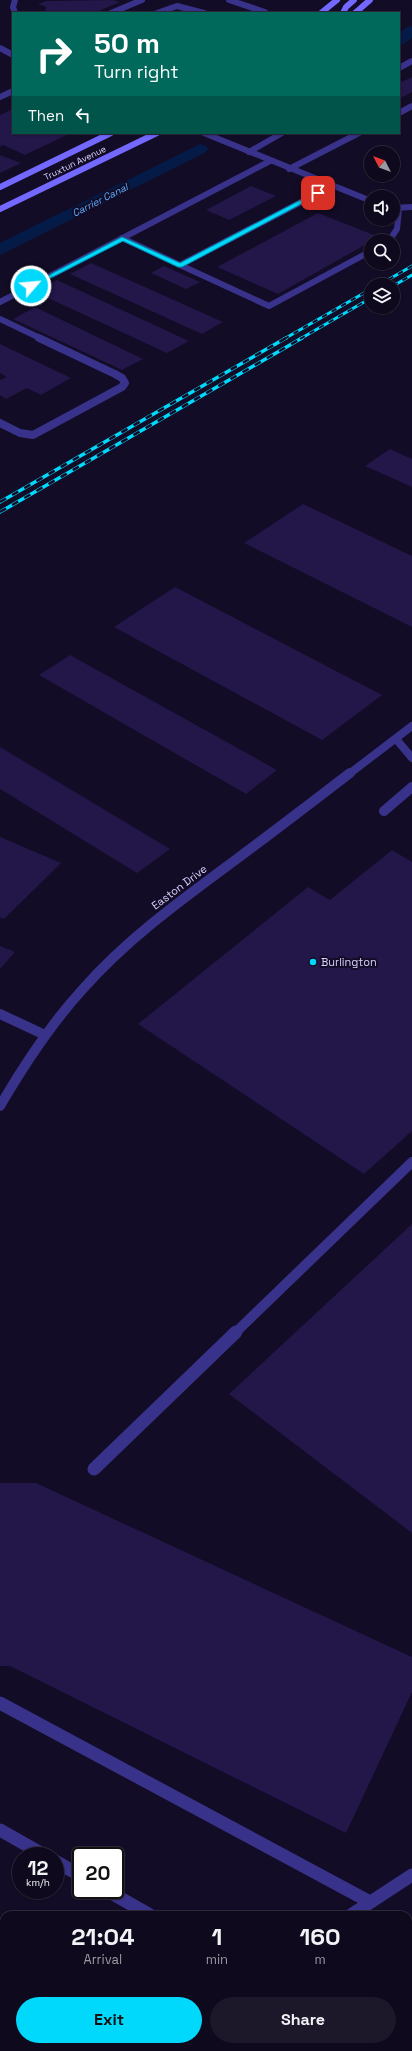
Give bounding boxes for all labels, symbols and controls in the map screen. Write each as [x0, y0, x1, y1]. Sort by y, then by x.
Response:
text: 50 m [94, 25, 160, 61]
icon: right [28, 28, 80, 80]
text: Turn right [94, 60, 178, 83]
icon: left [72, 104, 94, 126]
text: Then [28, 106, 64, 125]
street label: Truxtun Avenue [42, 143, 108, 183]
north arrow [364, 146, 400, 182]
map controls [364, 146, 400, 314]
pin [301, 176, 335, 210]
water label: Carrier Canal [70, 180, 131, 220]
icon: arrive [307, 182, 329, 204]
button: sound [364, 190, 400, 226]
button: search [364, 234, 400, 270]
position arrow [10, 265, 52, 307]
button: layers [364, 278, 400, 314]
street label: Easton Drive [149, 862, 209, 912]
place label: Burlington [321, 955, 377, 969]
marker: Burlington [308, 957, 318, 967]
speed limit sign: 20 [72, 1847, 124, 1899]
text: 12 [28, 1855, 48, 1881]
text: km/h [26, 1876, 50, 1889]
text: 21:04 [71, 1921, 134, 1952]
text: 1 [211, 1921, 222, 1952]
text: 160 [299, 1921, 341, 1952]
text: Arrival [84, 1951, 122, 1968]
text: min [206, 1951, 228, 1968]
text: m [314, 1951, 326, 1968]
button: Exit [16, 1997, 202, 2043]
button: Share [210, 1997, 396, 2043]

